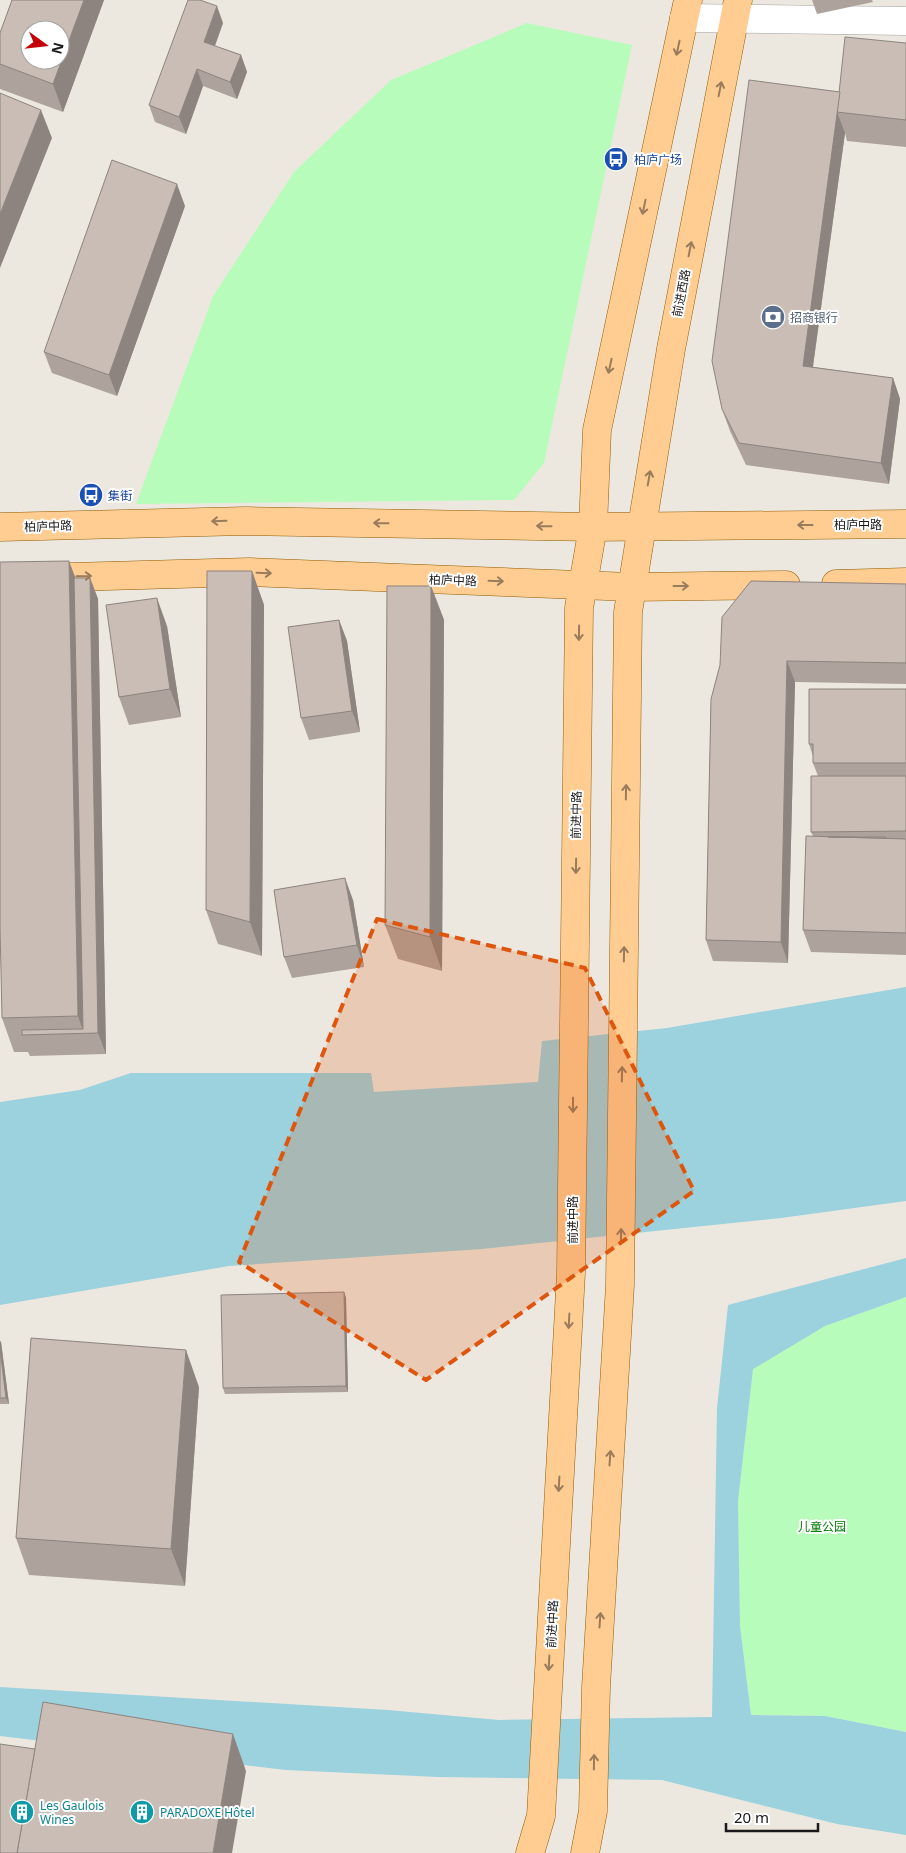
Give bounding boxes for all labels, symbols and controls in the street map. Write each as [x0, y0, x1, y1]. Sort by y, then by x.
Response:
north arrow [20, 20, 70, 70]
one-way arrow [672, 39, 682, 55]
text: N [47, 41, 69, 56]
one-way arrow [715, 82, 725, 98]
bus stop icon: 柏庐广场 [603, 146, 629, 172]
place label: 柏庐广场 [634, 151, 682, 168]
one-way arrow [639, 198, 648, 214]
one-way arrow [685, 241, 695, 257]
street label: 前进西路 [668, 268, 694, 318]
bank icon: 招商银行 [760, 304, 786, 330]
place label: 招商银行 [790, 309, 838, 326]
one-way arrow [605, 357, 615, 373]
one-way arrow [644, 470, 654, 486]
bus stop icon: 集街 [78, 482, 104, 508]
place label: 集街 [108, 487, 132, 504]
street label: 柏庐中路 [834, 516, 882, 533]
street label: 柏庐中路 [24, 517, 72, 535]
one-way arrow [211, 517, 227, 526]
one-way arrow [374, 518, 390, 528]
one-way arrow [797, 520, 814, 530]
one-way arrow [536, 521, 552, 531]
one-way arrow [255, 568, 271, 577]
street label: 柏庐中路 [429, 571, 477, 589]
one-way arrow [75, 572, 91, 581]
one-way arrow [488, 577, 504, 586]
one-way arrow [672, 581, 688, 591]
one-way arrow [574, 624, 584, 641]
one-way arrow [621, 784, 631, 800]
street label: 前进中路 [567, 791, 585, 839]
one-way arrow [571, 857, 581, 873]
one-way arrow [619, 946, 629, 962]
one-way arrow [618, 1066, 627, 1082]
one-way arrow [568, 1096, 578, 1112]
street label: 前进中路 [564, 1196, 581, 1244]
one-way arrow [616, 1228, 626, 1244]
one-way arrow [564, 1313, 573, 1329]
one-way arrow [605, 1450, 614, 1466]
one-way arrow [555, 1475, 564, 1491]
park label: 儿童公园 [798, 1518, 846, 1535]
street label: 前进中路 [542, 1600, 562, 1648]
one-way arrow [595, 1613, 604, 1629]
one-way arrow [545, 1655, 554, 1671]
one-way arrow [589, 1754, 599, 1770]
place label: Les Gaulois Wines [40, 1797, 104, 1828]
building icon: Les Gaulois Wines [9, 1799, 35, 1825]
building icon: PARADOXE Hôtel [129, 1799, 155, 1825]
scale bar [726, 1800, 818, 1832]
place label: PARADOXE Hôtel [160, 1804, 255, 1821]
text: 20 m [734, 1807, 769, 1827]

